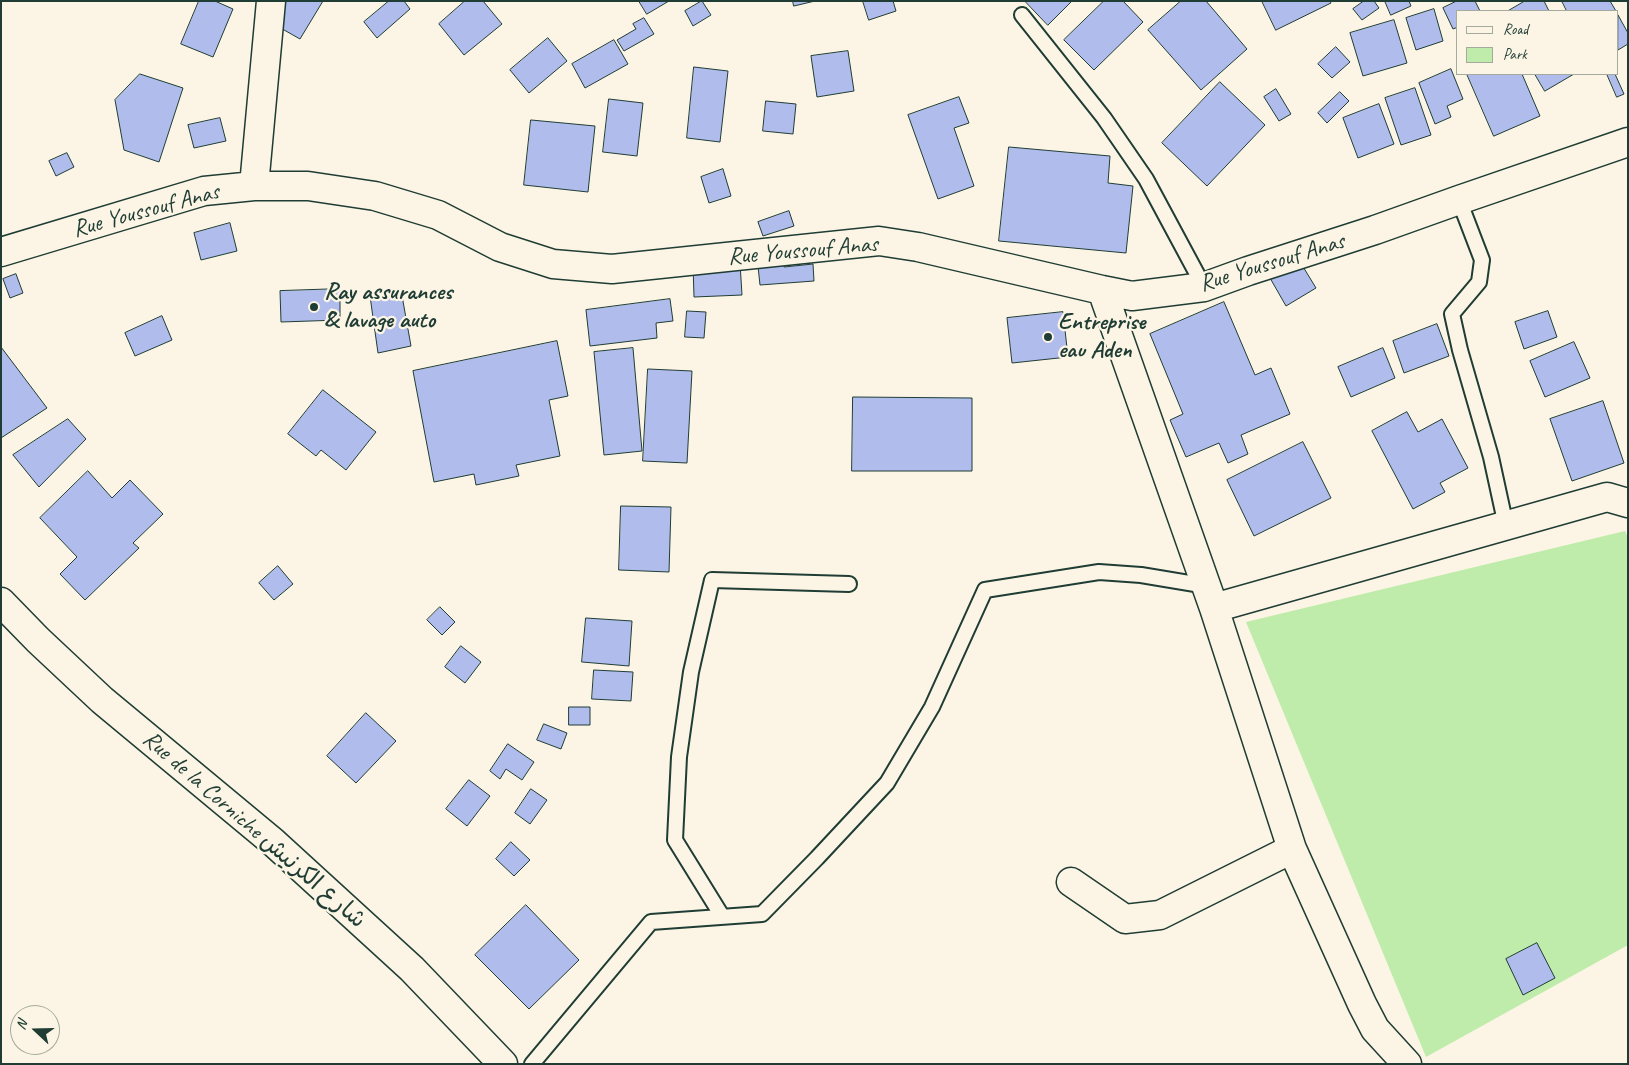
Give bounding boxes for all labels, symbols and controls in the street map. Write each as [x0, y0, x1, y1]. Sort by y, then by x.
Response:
legend [1456, 10, 1619, 75]
text: Road [1503, 20, 1528, 39]
text: Park [1503, 45, 1527, 64]
street label: Rue Youssouf Anas [70, 178, 222, 244]
street label: Rue Youssouf Anas [1196, 227, 1348, 299]
street label: Rue Youssouf Anas [727, 230, 879, 272]
place label: Ray assurances & lavage auto [324, 279, 452, 335]
marker: Ray assurances & lavage auto [308, 301, 320, 313]
place label: Entreprise eau Aden [1058, 309, 1145, 365]
marker: Entreprise eau Aden [1042, 331, 1054, 343]
street label: Rue de la Corniche شارع الكرنيش [137, 725, 371, 935]
north arrow [10, 1005, 60, 1055]
text: N [12, 1018, 31, 1032]

